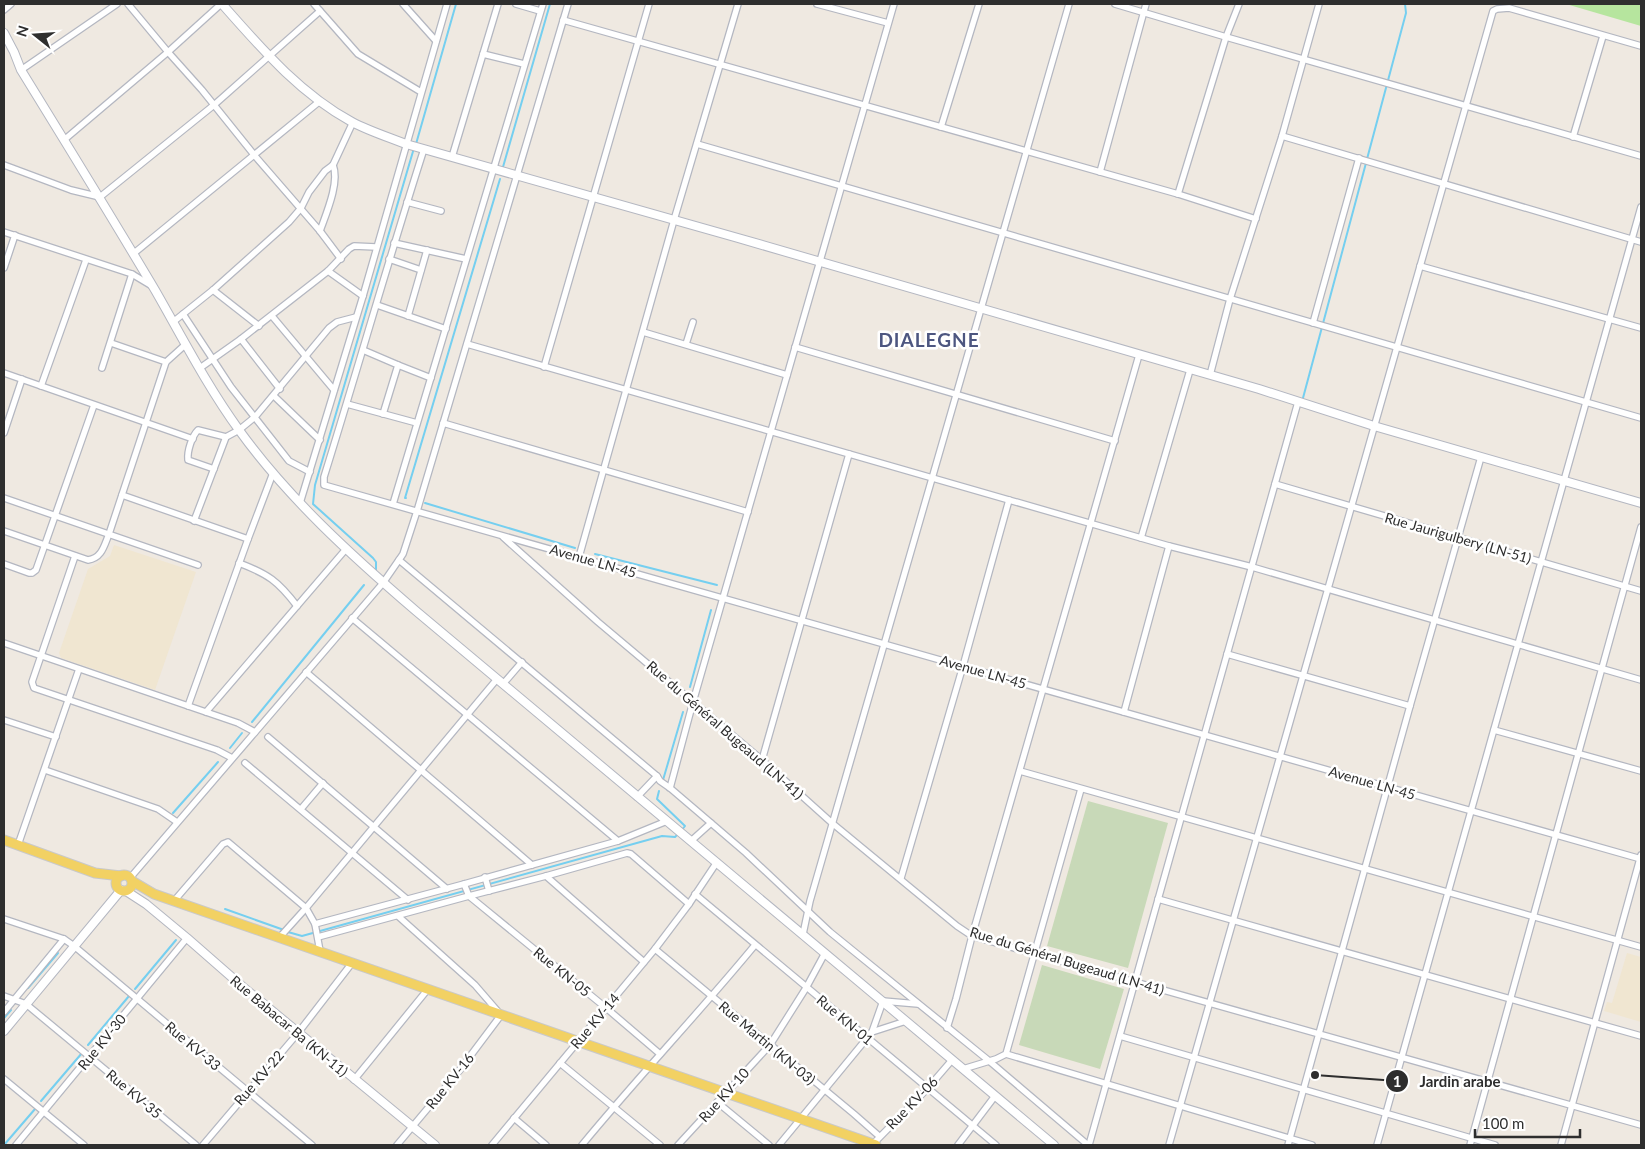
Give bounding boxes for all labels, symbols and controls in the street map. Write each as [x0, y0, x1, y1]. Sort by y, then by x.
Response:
north arrow [10, 10, 60, 60]
text: N [12, 23, 32, 39]
district label: DIALEGNE [878, 328, 980, 351]
street label: Rue Jaurigulbery (LN-51) [1383, 508, 1534, 567]
street label: Avenue LN-45 [548, 540, 638, 581]
street label: Avenue LN-45 [938, 651, 1028, 692]
street label: Rue du Général Bugeaud (LN-41) [643, 657, 807, 803]
street label: Avenue LN-45 [1327, 762, 1417, 803]
street label: Rue du Général Bugeaud (LN-41) [968, 923, 1167, 998]
street label: Rue KN-05 [530, 943, 594, 1000]
street label: Rue Babacar Ba (KN-11) [227, 971, 352, 1080]
street label: Rue KV-14 [567, 990, 623, 1052]
street label: Rue KN-01 [814, 991, 877, 1048]
street label: Rue Martin (KN-03) [716, 997, 819, 1088]
street label: Rue KV-30 [74, 1010, 129, 1073]
street label: Rue KV-33 [162, 1018, 224, 1074]
street label: Rue KV-22 [230, 1047, 287, 1109]
street label: Rue KV-16 [422, 1049, 477, 1112]
street label: Rue KV-10 [695, 1064, 752, 1125]
street label: Rue KV-35 [103, 1066, 165, 1122]
callout: Jardin arabe [1384, 1066, 1510, 1096]
text: 1 [1393, 1072, 1401, 1090]
text: Jardin arabe [1420, 1072, 1500, 1090]
street label: Rue KV-06 [882, 1073, 941, 1133]
scale bar [1475, 1106, 1580, 1138]
text: 100 m [1482, 1114, 1524, 1132]

